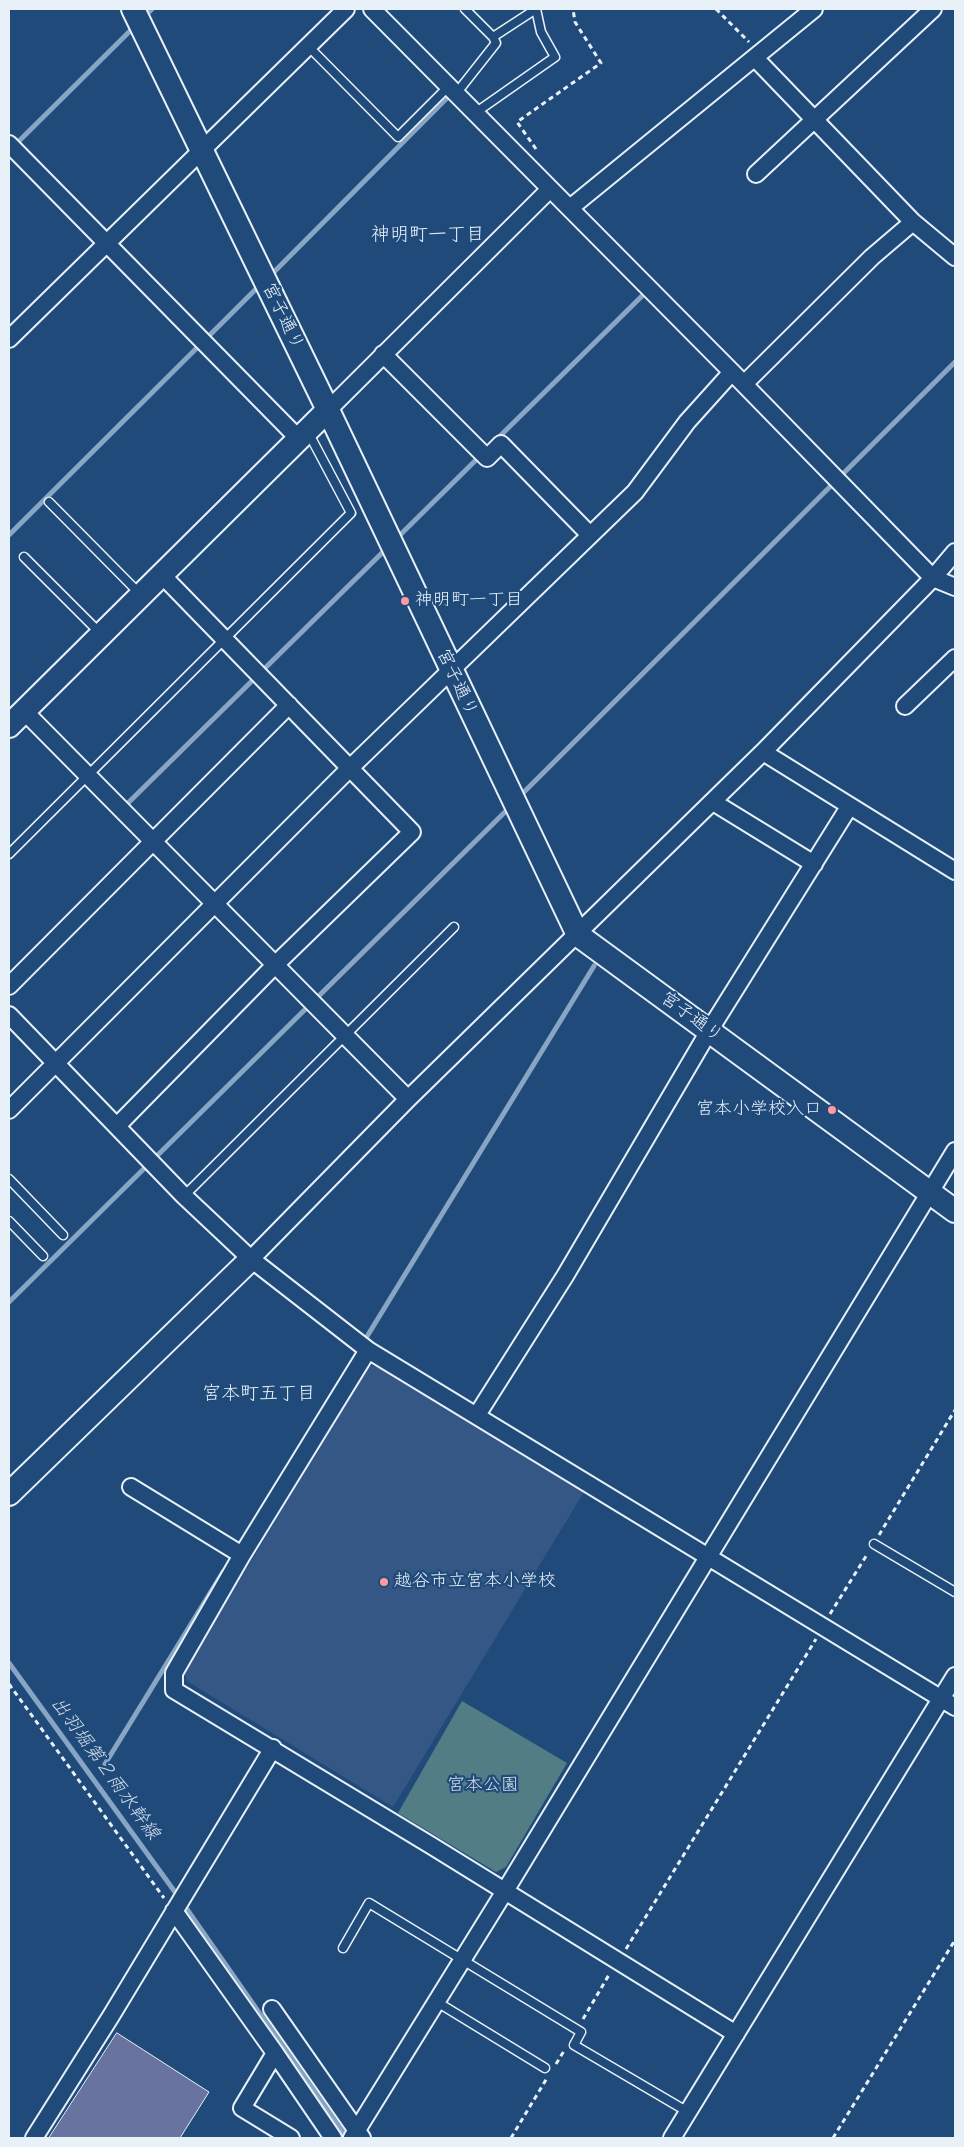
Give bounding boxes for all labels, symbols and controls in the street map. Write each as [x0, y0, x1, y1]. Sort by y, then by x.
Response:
district label: 神明町一丁目 [371, 225, 485, 247]
street label: 宮子通り [257, 280, 307, 354]
place label: 神明町一丁目 [415, 590, 523, 612]
marker: 神明町一丁目 [399, 595, 411, 607]
street label: 宮子通り [431, 646, 481, 720]
street label: 宮子通り [656, 988, 726, 1048]
place label: 宮本小学校入口 [696, 1099, 822, 1121]
marker: 宮本小学校入口 [826, 1104, 838, 1116]
district label: 宮本町五丁目 [202, 1384, 316, 1406]
place label: 越谷市立宮本小学校 [394, 1571, 556, 1593]
marker: 越谷市立宮本小学校 [378, 1576, 390, 1588]
water label: 出羽堀第２雨水幹線 [45, 1693, 163, 1845]
park label: 宮本公園 [447, 1775, 519, 1797]

